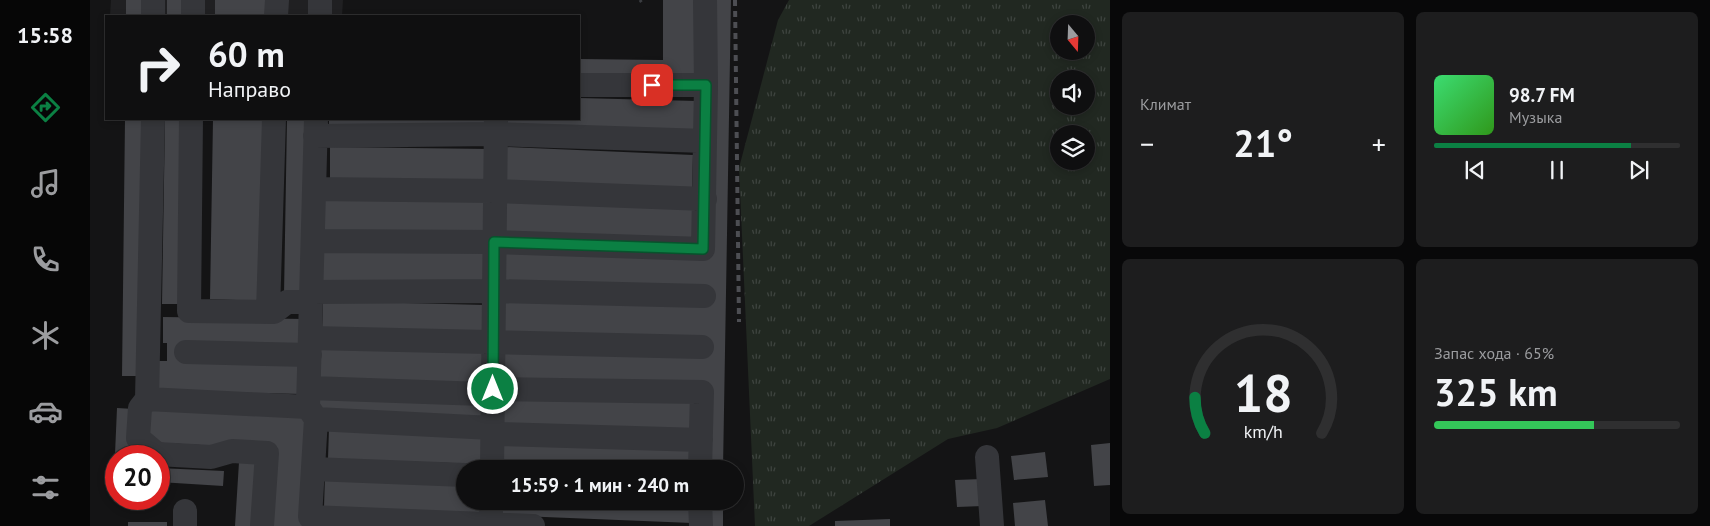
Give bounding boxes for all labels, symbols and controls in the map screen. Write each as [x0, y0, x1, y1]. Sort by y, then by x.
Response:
north arrow [1050, 15, 1095, 60]
map controls [1050, 15, 1095, 170]
text: 15:58 [17, 21, 73, 49]
text: 60 m [208, 31, 285, 77]
icon: right [125, 35, 190, 100]
pin [631, 64, 673, 106]
button: sound [1050, 70, 1095, 115]
icon: arrive [638, 71, 666, 99]
text: Направо [208, 75, 291, 103]
text: 98.7 FM [1509, 83, 1575, 107]
icon: directions [28, 90, 63, 125]
text: Климат [1140, 94, 1191, 114]
text: Музыка [1509, 107, 1562, 127]
text: 21° [1233, 118, 1293, 167]
button: layers [1050, 125, 1095, 170]
text: − [1140, 125, 1154, 162]
text: + [1372, 125, 1386, 162]
icon: previous [1461, 156, 1489, 184]
icon: pause [1543, 156, 1571, 184]
icon: next [1625, 156, 1653, 184]
icon: music [28, 166, 63, 201]
icon: phone [28, 242, 63, 277]
icon: climate [28, 318, 63, 353]
text: Запас хода · 65% [1434, 343, 1554, 363]
text: 18 [1234, 359, 1292, 426]
position arrow [466, 362, 518, 414]
text: 325 km [1434, 367, 1558, 416]
icon: car [28, 394, 63, 429]
text: km/h [1243, 420, 1283, 443]
speed limit sign: 20 [105, 445, 170, 510]
icon: filters [28, 470, 63, 505]
text: 15:59 · 1 мин · 240 m [511, 473, 689, 497]

